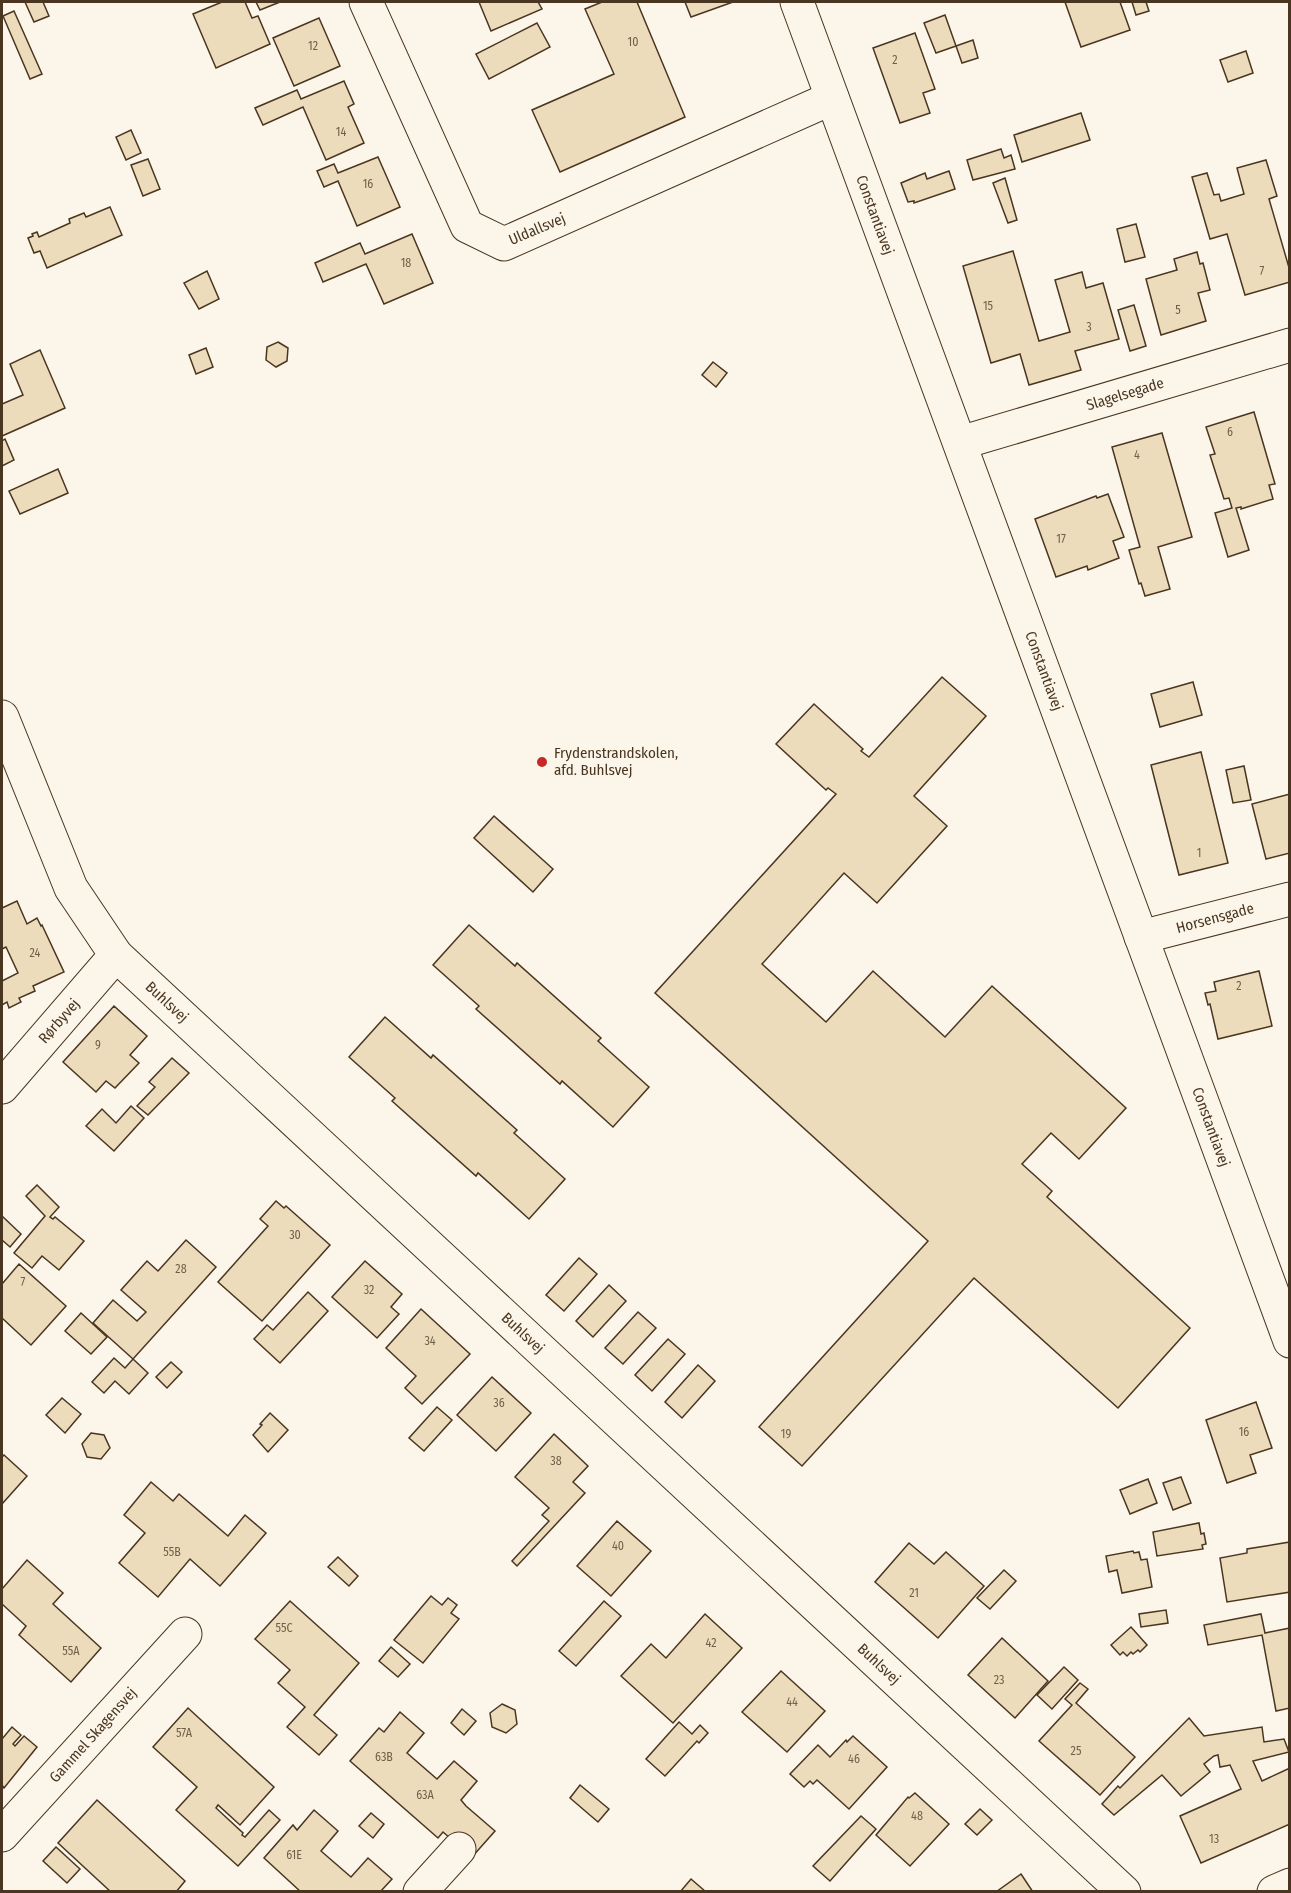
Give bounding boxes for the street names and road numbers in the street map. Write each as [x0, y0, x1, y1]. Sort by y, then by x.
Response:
street label: Constantiavej [852, 173, 898, 257]
street label: Uldallsvej [506, 209, 568, 249]
street label: Slagelsegade [1084, 374, 1166, 414]
street label: Constantiavej [1021, 629, 1067, 713]
street label: Horsensgade [1174, 899, 1256, 937]
street label: Buhlsvej [142, 978, 192, 1026]
street label: Rørbyvej [35, 995, 83, 1047]
street label: Constantiavej [1188, 1085, 1234, 1169]
street label: Buhlsvej [498, 1309, 548, 1357]
street label: Buhlsvej [854, 1640, 904, 1688]
street label: Gammel Skagensvej [46, 1684, 140, 1786]

